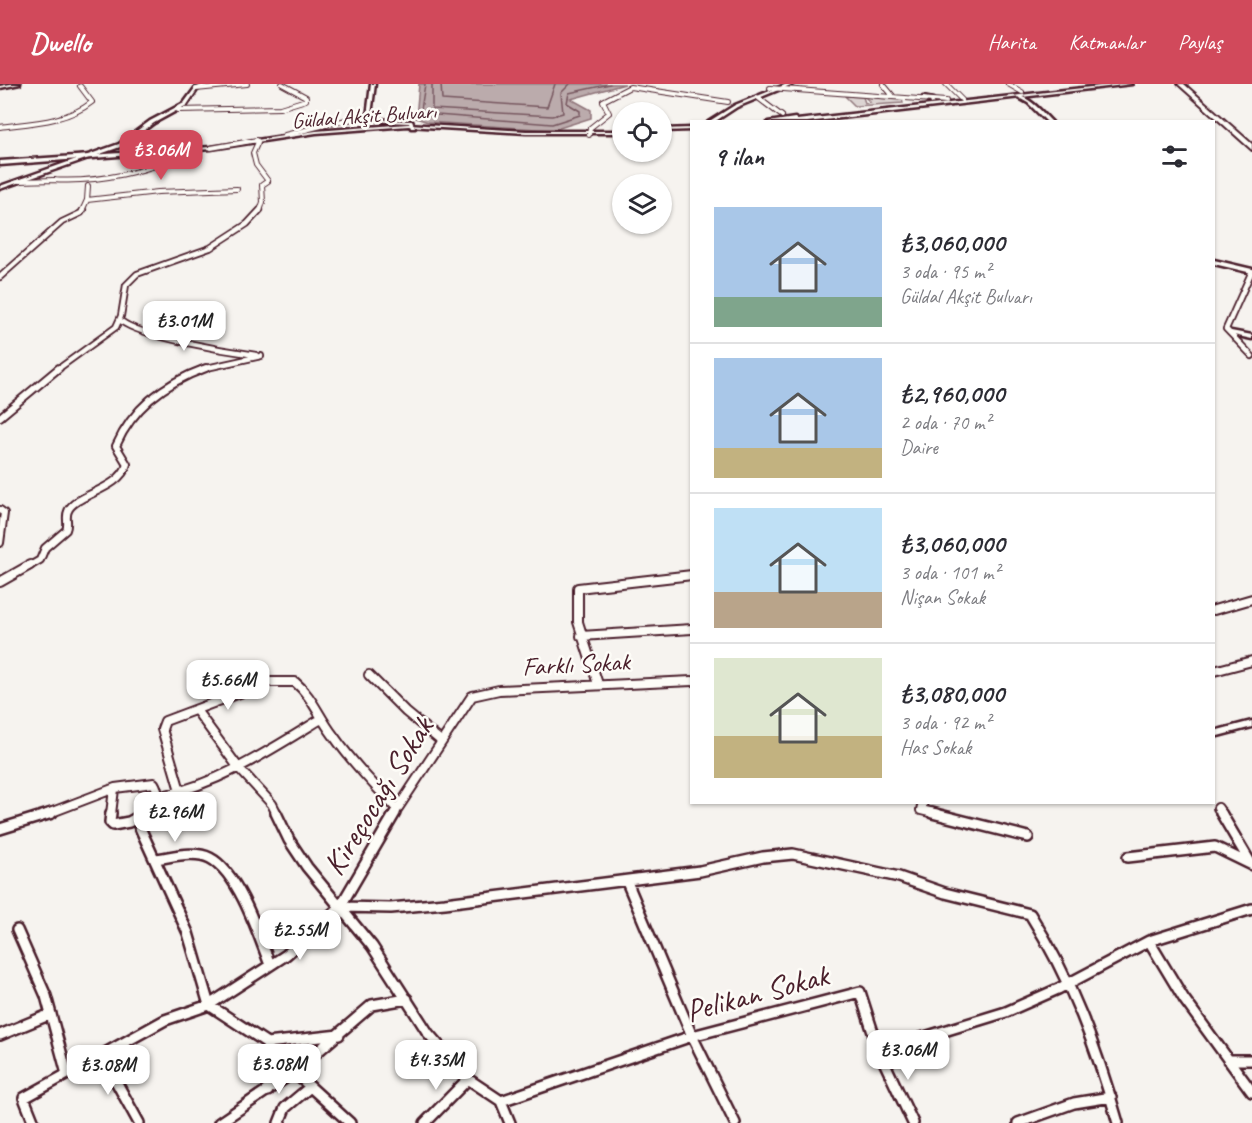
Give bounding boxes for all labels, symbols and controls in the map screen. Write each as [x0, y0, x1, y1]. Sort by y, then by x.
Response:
text: Dwello [30, 25, 91, 60]
text: Harita [988, 29, 1036, 55]
text: Katmanlar [1069, 29, 1145, 55]
text: Paylaş [1178, 29, 1222, 55]
street label: Güldal Akşit Bulvarı [291, 97, 438, 135]
map controls [612, 102, 672, 234]
button: locate [612, 102, 672, 162]
pin: ₺3.06M [112, 130, 210, 181]
text: ₺3.06M [134, 137, 188, 162]
text: 9 ilan [714, 140, 764, 173]
icon: filters [1158, 140, 1191, 173]
button: layers [612, 174, 672, 234]
text: ₺3,060,000 [900, 226, 1004, 259]
icon: home [762, 231, 834, 303]
text: 3 oda · 95 m² [900, 259, 991, 284]
text: Güldal Akşit Bulvarı [900, 284, 1032, 309]
pin: ₺3.01M [135, 301, 233, 352]
text: ₺3.01M [157, 308, 211, 333]
text: ₺2,960,000 [900, 377, 1004, 410]
icon: home [762, 382, 834, 454]
text: 2 oda · 70 m² [900, 410, 991, 435]
text: Daire [900, 435, 938, 460]
text: ₺3,060,000 [900, 527, 1004, 560]
icon: home [762, 532, 834, 604]
text: 3 oda · 101 m² [900, 560, 1000, 585]
text: Nişan Sokak [900, 585, 985, 610]
street label: Farklı Sokak [521, 645, 632, 683]
pin: ₺5.66M [179, 660, 277, 711]
text: ₺5.66M [200, 667, 256, 692]
text: ₺3,080,000 [900, 677, 1004, 710]
icon: home [762, 682, 834, 754]
street label: Kireçocağı Sokak [313, 707, 444, 883]
text: 3 oda · 92 m² [900, 710, 991, 735]
text: Has Sokak [900, 735, 971, 760]
pin: ₺2.96M [126, 792, 224, 843]
text: ₺2.96M [148, 799, 202, 824]
pin: ₺2.55M [251, 910, 349, 961]
text: ₺2.55M [273, 917, 327, 942]
street label: Pelikan Sokak [681, 954, 835, 1032]
pin: ₺3.06M [859, 1030, 957, 1081]
text: ₺3.06M [881, 1037, 935, 1062]
pin: ₺4.35M [387, 1040, 485, 1091]
pin: ₺3.08M [230, 1044, 328, 1095]
pin: ₺3.08M [59, 1045, 157, 1096]
text: ₺4.35M [409, 1047, 463, 1072]
text: ₺3.08M [252, 1051, 306, 1076]
text: ₺3.08M [81, 1052, 135, 1077]

